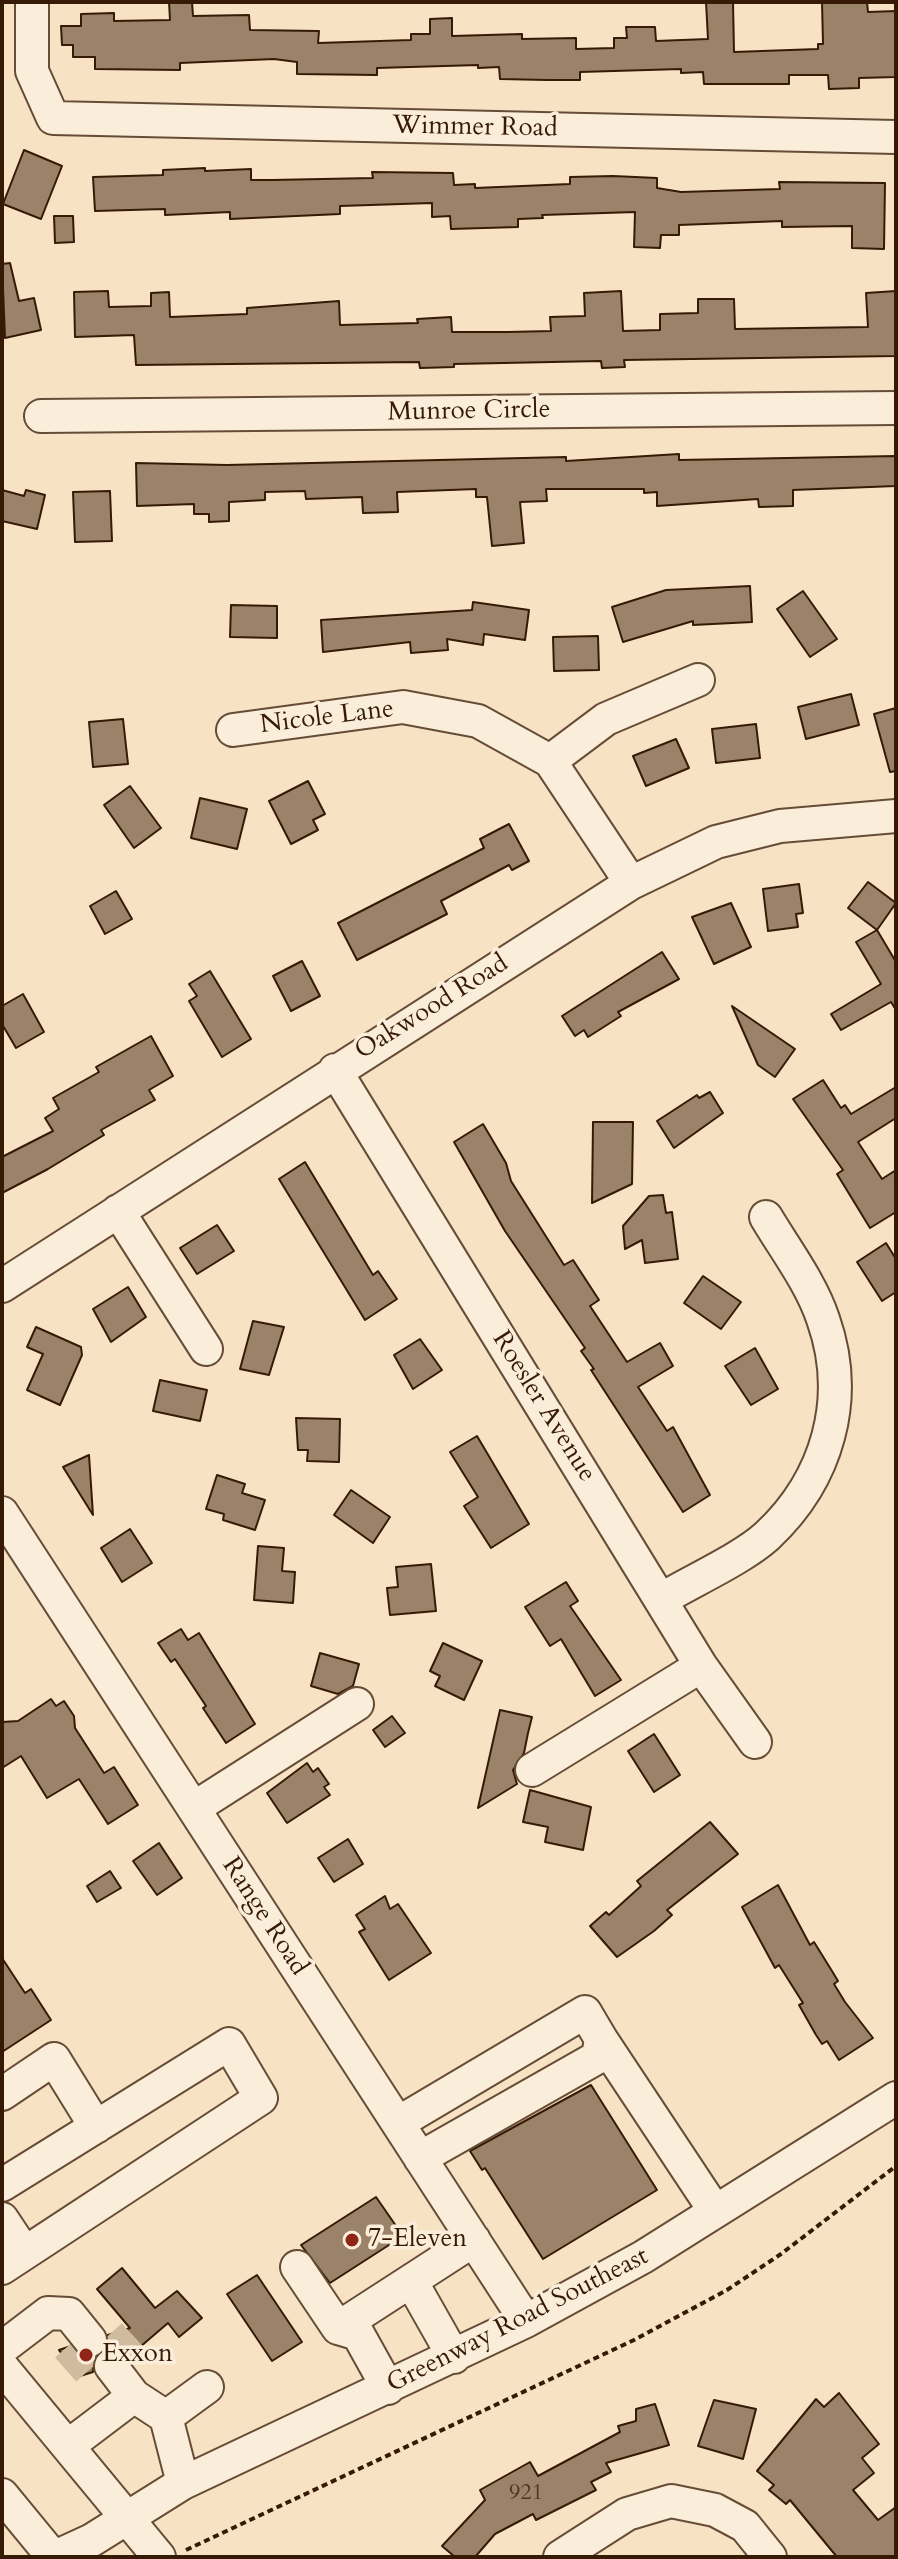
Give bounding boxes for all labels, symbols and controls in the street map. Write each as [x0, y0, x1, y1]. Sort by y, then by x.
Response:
street label: Wimmer Road [392, 111, 558, 145]
street label: Munroe Circle [387, 395, 551, 429]
street label: Nicole Lane [258, 694, 396, 742]
street label: Oakwood Road [350, 949, 514, 1067]
street label: Roesler Avenue [484, 1326, 602, 1488]
street label: Range Road [214, 1852, 314, 1982]
place label: 7-Eleven [368, 2224, 467, 2256]
marker: 7-Eleven [343, 2231, 361, 2249]
street label: Greenway Road Southeast [382, 2241, 654, 2401]
place label: Exxon [102, 2339, 173, 2371]
marker: Exxon [77, 2346, 95, 2364]
house number: 921 [509, 2481, 543, 2507]

